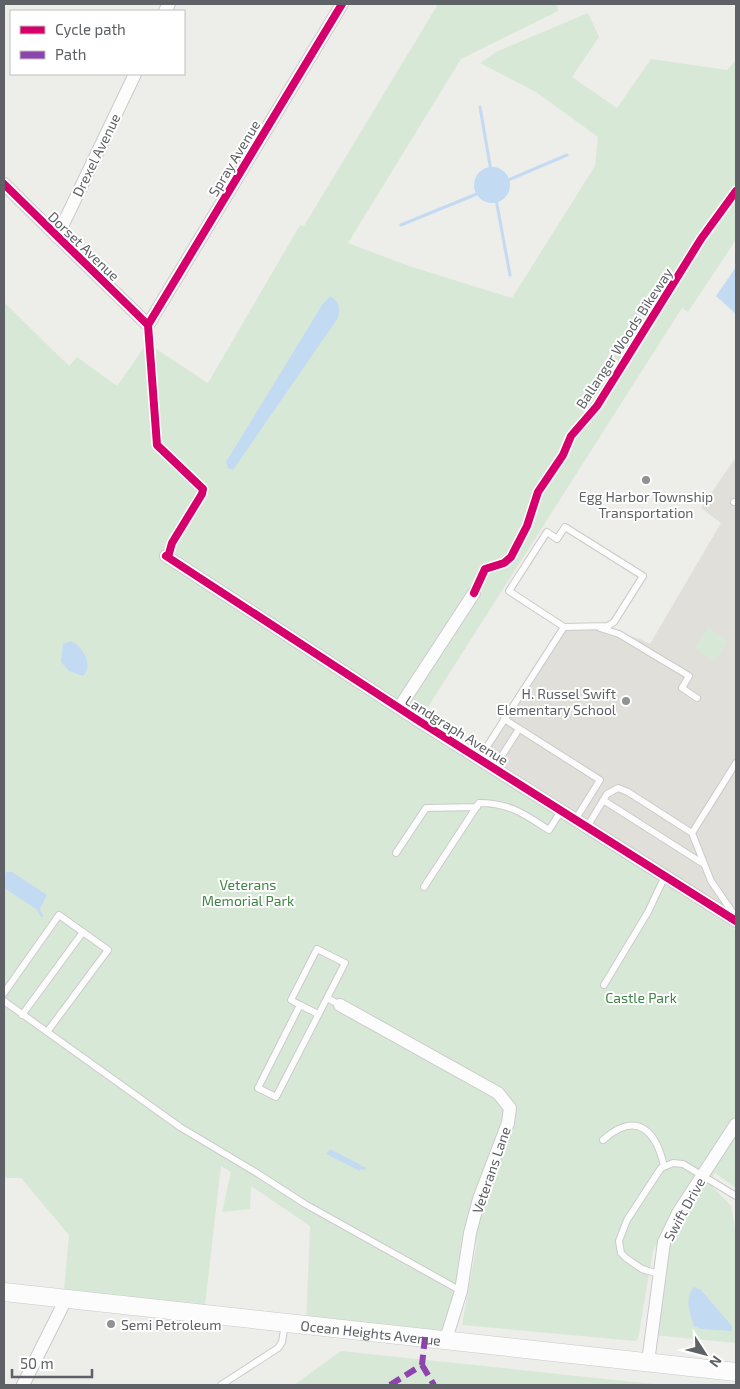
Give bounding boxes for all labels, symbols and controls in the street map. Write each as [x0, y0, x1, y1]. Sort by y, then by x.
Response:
legend [10, 10, 185, 75]
text: Cycle path [55, 20, 126, 38]
text: Path [55, 45, 86, 63]
street label: Drexel Avenue [69, 111, 123, 199]
street label: Spray Avenue [205, 117, 263, 199]
street label: Dorset Avenue [45, 208, 123, 284]
street label: Ballanger Woods Bikeway [572, 264, 676, 412]
marker: Egg Harbor Township Transportation [640, 474, 652, 486]
place label: Egg Harbor Township Transportation [579, 488, 713, 521]
place label: H. Russel Swift Elementary School [497, 685, 617, 718]
street label: Landgraph Avenue [402, 691, 512, 769]
marker: H. Russel Swift Elementary School [620, 695, 632, 707]
park label: Veterans Memorial Park [202, 876, 294, 909]
park label: Castle Park [605, 989, 677, 1006]
street label: Veterans Lane [468, 1124, 514, 1216]
street label: Swift Drive [660, 1174, 708, 1244]
place label: Semi Petroleum [121, 1316, 222, 1333]
street label: Ocean Heights Avenue [300, 1316, 442, 1348]
marker: Semi Petroleum [105, 1318, 117, 1330]
north arrow [680, 1329, 730, 1379]
scale bar [12, 1346, 92, 1378]
text: N [706, 1353, 726, 1371]
text: 50 m [20, 1354, 54, 1372]

